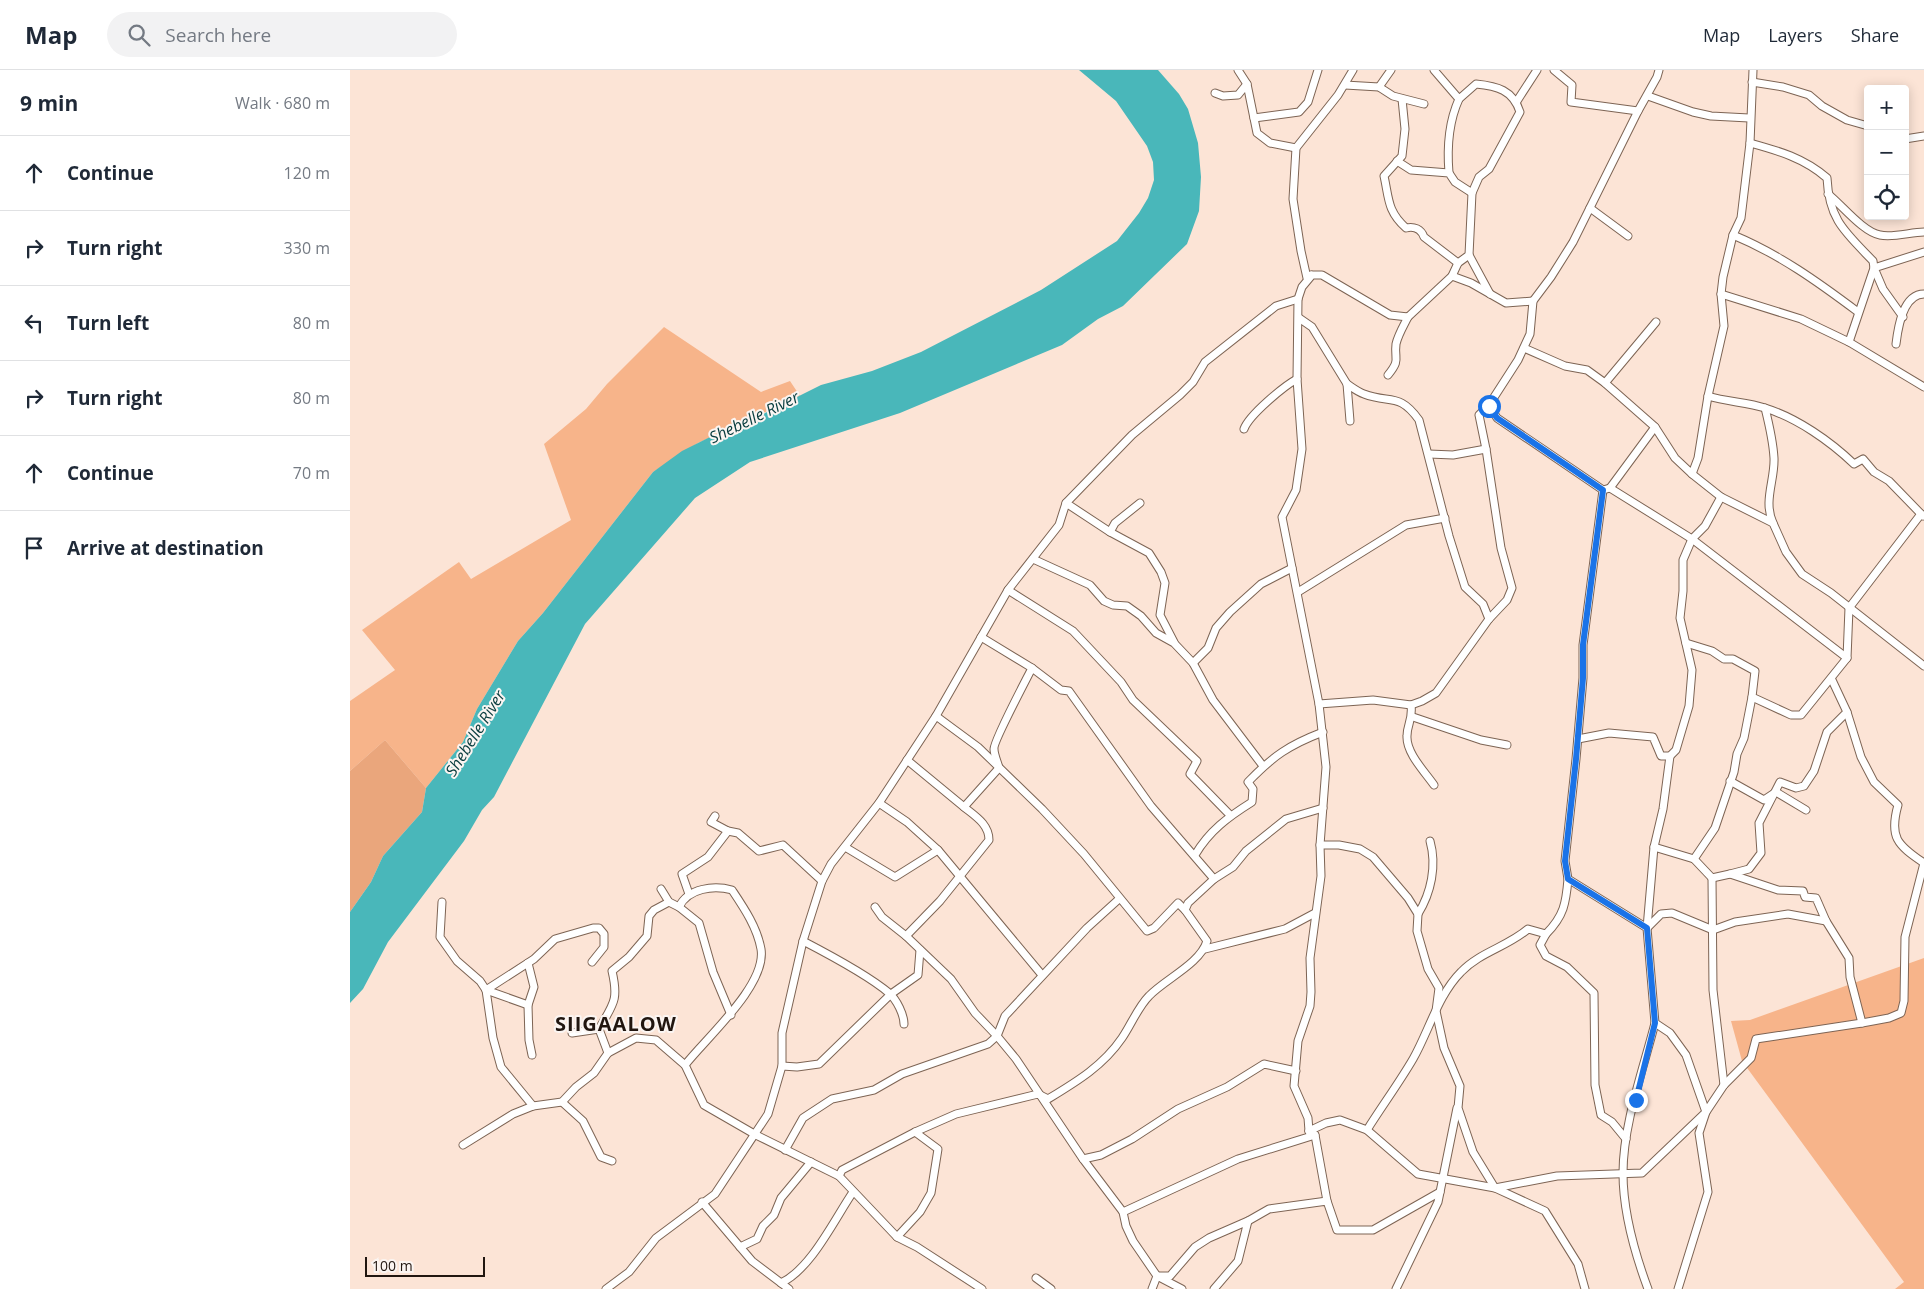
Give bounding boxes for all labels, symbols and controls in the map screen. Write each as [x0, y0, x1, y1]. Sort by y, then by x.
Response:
search box [107, 12, 457, 57]
text: Map [25, 18, 77, 51]
icon: search [125, 21, 153, 49]
text: Search here [165, 22, 271, 48]
text: Map [1703, 23, 1740, 47]
text: Layers [1768, 23, 1823, 47]
text: Share [1851, 23, 1899, 47]
map controls [1864, 85, 1909, 220]
button: + [1864, 85, 1909, 130]
text: 9 min [20, 89, 78, 117]
text: Walk · 680 m [235, 92, 330, 114]
button: − [1864, 130, 1909, 175]
icon: ahead [20, 159, 48, 187]
text: Continue [67, 160, 154, 186]
text: 120 m [284, 162, 330, 184]
button: locate [1864, 175, 1909, 220]
icon: right [20, 234, 48, 262]
text: Turn right [67, 235, 162, 261]
text: 330 m [284, 237, 330, 259]
icon: left [20, 309, 48, 337]
text: Turn left [67, 310, 149, 336]
text: 80 m [293, 312, 330, 334]
icon: right [20, 384, 48, 412]
text: Turn right [67, 385, 162, 411]
water label: Shebelle River [705, 385, 803, 448]
text: 80 m [293, 387, 330, 409]
route start [1478, 395, 1501, 418]
icon: ahead [20, 459, 48, 487]
text: Continue [67, 460, 154, 486]
text: 70 m [293, 462, 330, 484]
icon: arrive [20, 534, 48, 562]
text: Arrive at destination [67, 535, 264, 561]
water label: Shebelle River [440, 685, 511, 780]
district label: SIIGAALOW [555, 1010, 677, 1037]
route end [1625, 1089, 1648, 1112]
scale bar [365, 1254, 485, 1277]
text: 100 m [372, 1256, 413, 1275]

